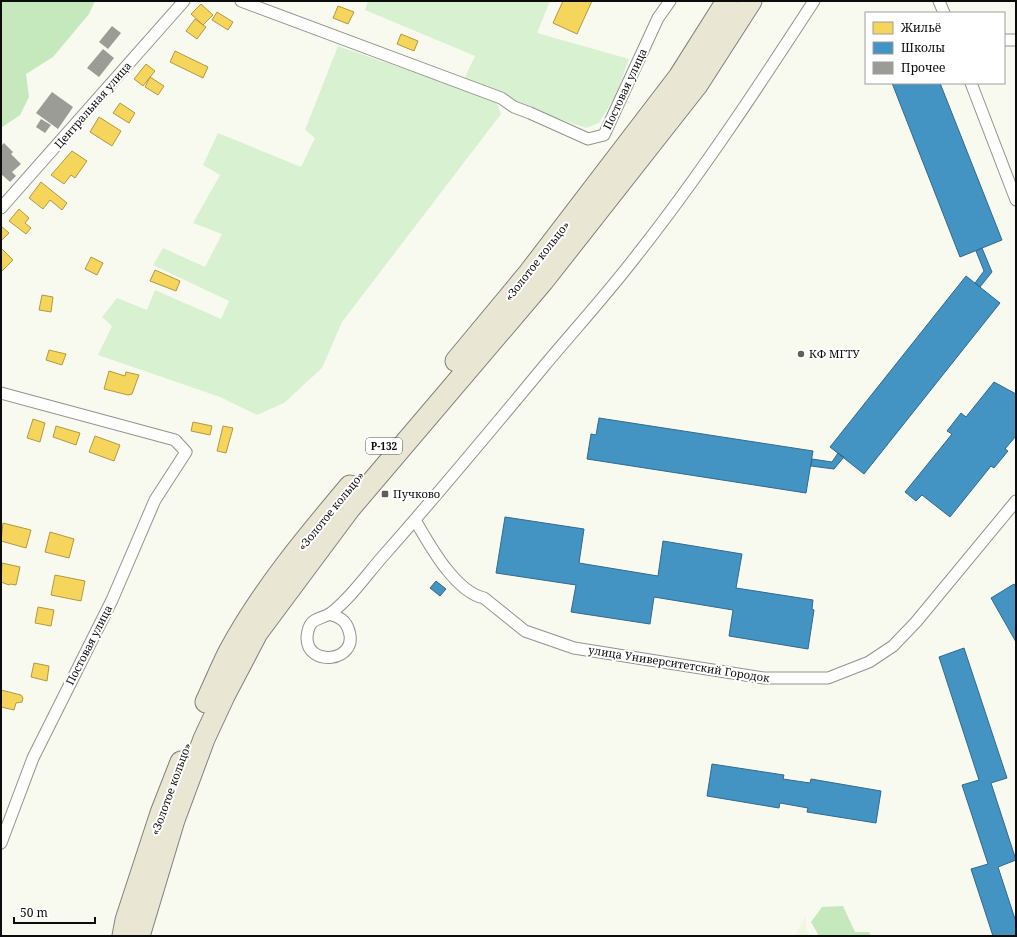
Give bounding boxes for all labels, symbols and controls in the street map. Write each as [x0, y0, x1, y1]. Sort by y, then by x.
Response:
legend [865, 12, 1005, 84]
text: Жильё [900, 19, 941, 36]
text: Школы [901, 39, 945, 56]
street label: Постовая улица [599, 46, 650, 132]
street label: Центральная улица [51, 58, 134, 151]
text: Прочее [901, 59, 945, 76]
street label: «Золотое кольцо» [501, 218, 572, 304]
place label: КФ МГТУ [809, 346, 861, 361]
marker: КФ МГТУ [796, 349, 806, 359]
road number: Р-132 [366, 438, 402, 454]
street label: «Золотое кольцо» [294, 468, 367, 553]
place label: Пучково [393, 486, 440, 501]
marker: Пучково [380, 489, 390, 499]
street label: Постовая улица [62, 602, 115, 687]
street label: улица Университетский Городок [587, 642, 771, 685]
street label: «Золотое кольцо» [147, 741, 194, 837]
scale bar [14, 899, 95, 925]
text: 50 m [20, 904, 48, 921]

